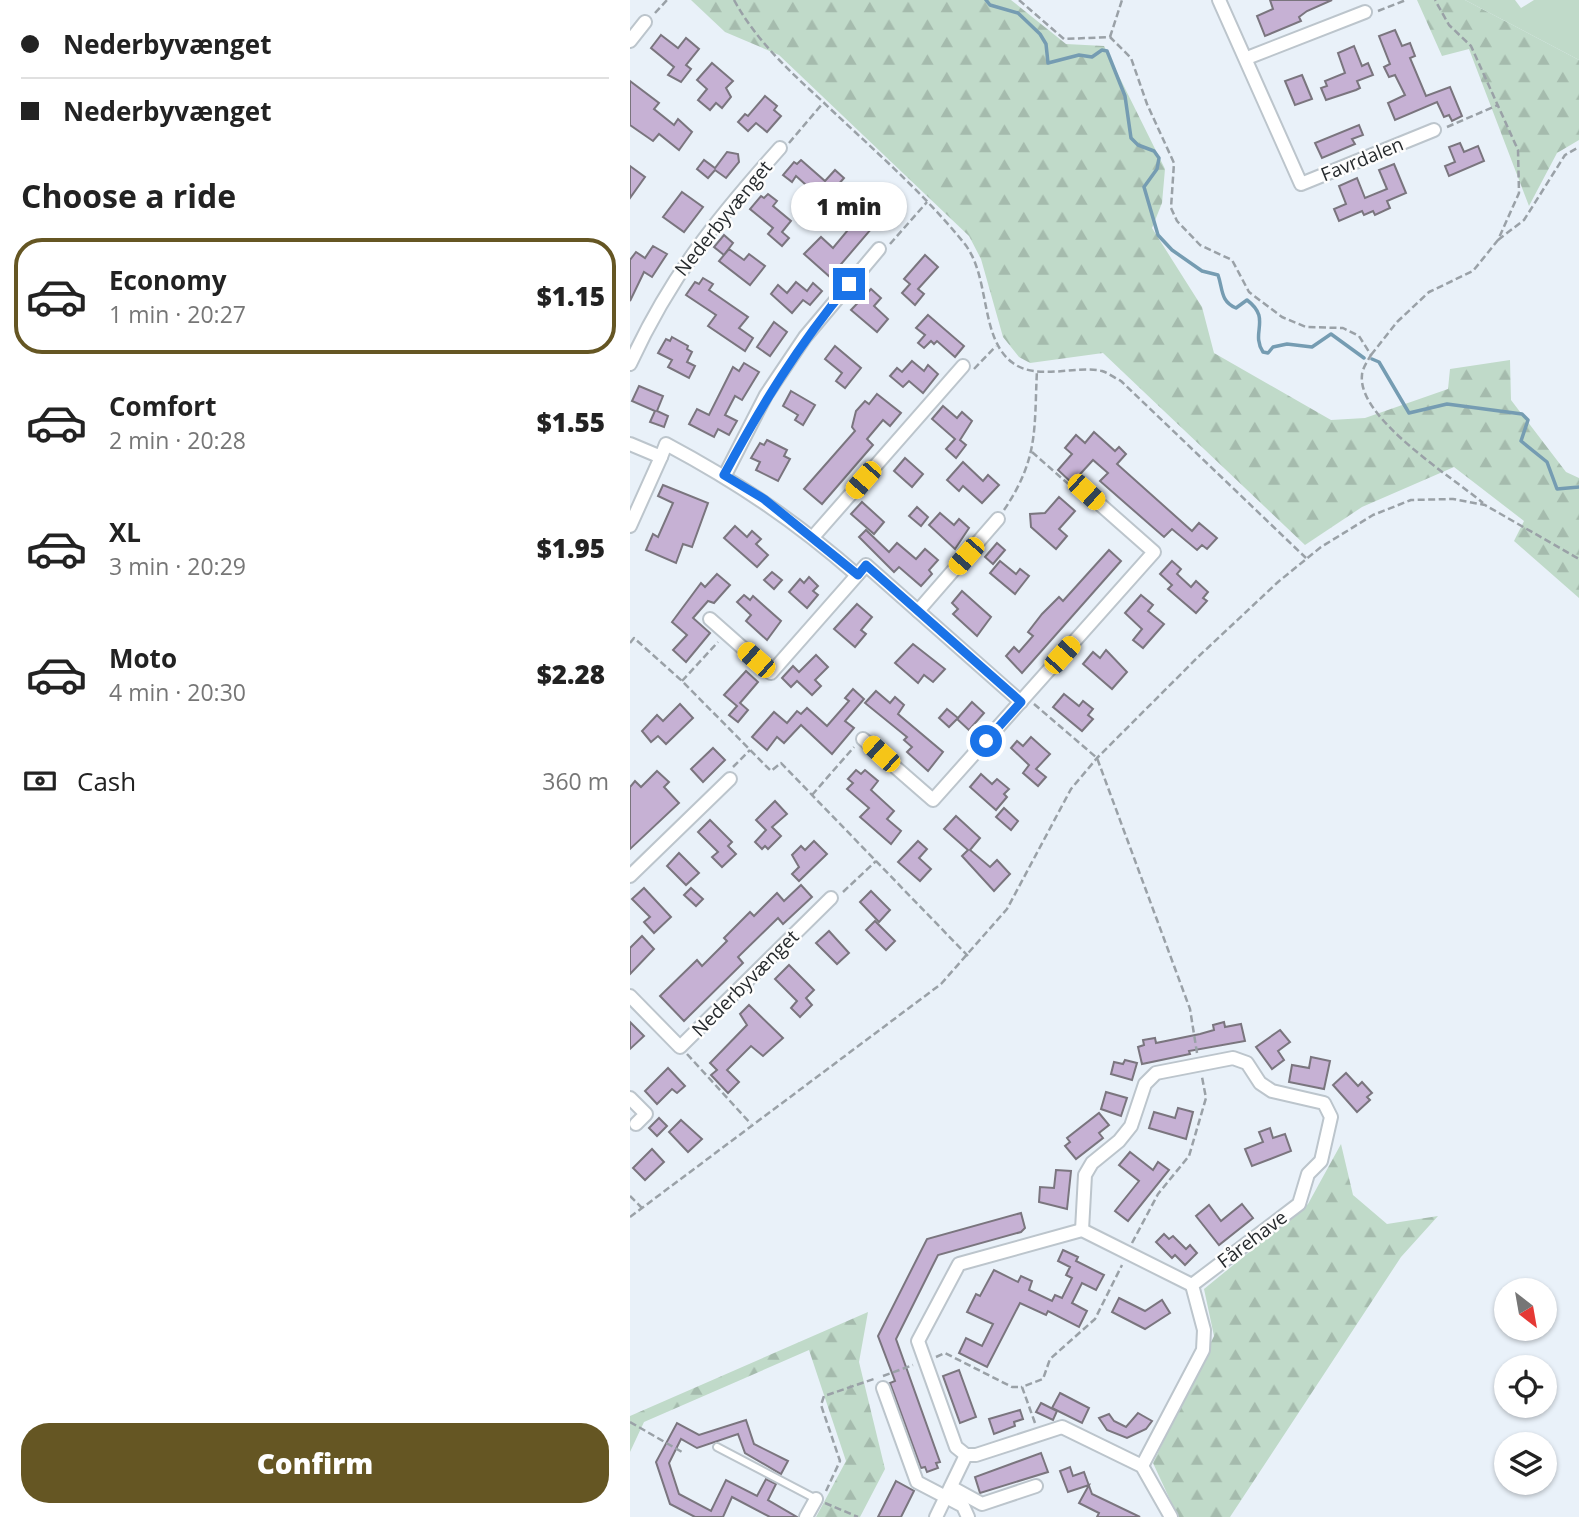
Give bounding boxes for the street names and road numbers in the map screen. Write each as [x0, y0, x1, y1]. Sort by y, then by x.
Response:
street label: Favrdalen [1317, 131, 1407, 187]
street label: Nederbyvænget [668, 155, 778, 281]
street label: Nederbyvænget [686, 924, 804, 1042]
street label: Fårehave [1212, 1204, 1292, 1274]

